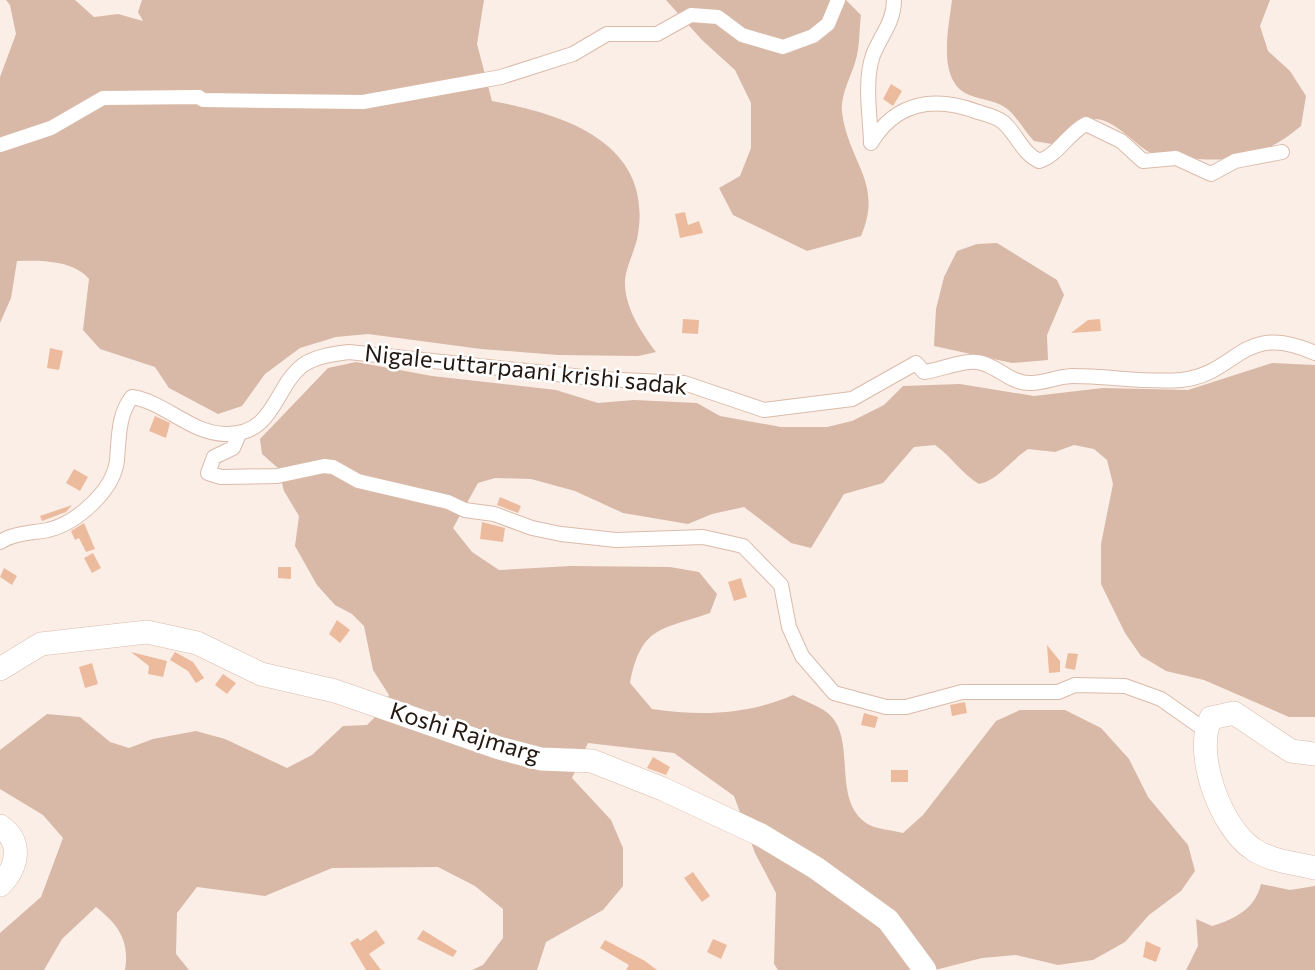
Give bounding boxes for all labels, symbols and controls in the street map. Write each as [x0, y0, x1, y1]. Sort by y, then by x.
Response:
street label: Nigale-uttarpaani krishi sadak [363, 337, 689, 400]
street label: Koshi Rajmarg [387, 695, 544, 768]

